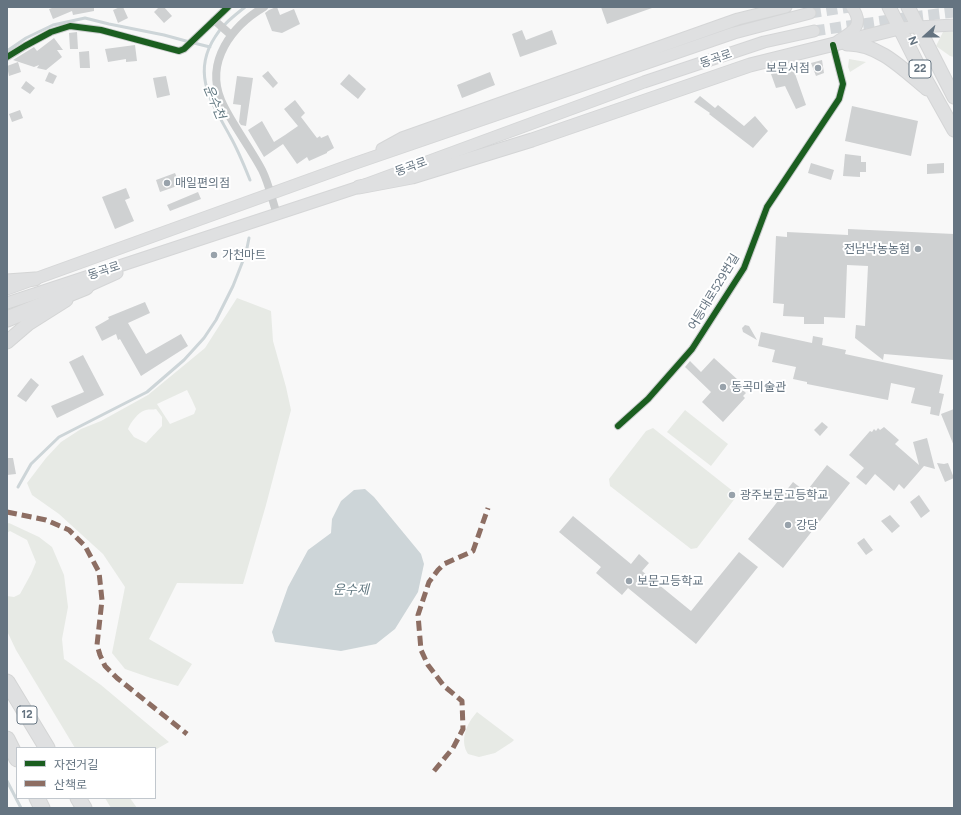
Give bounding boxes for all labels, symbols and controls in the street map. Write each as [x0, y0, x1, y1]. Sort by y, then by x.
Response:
north arrow [905, 16, 945, 56]
text: N [906, 34, 921, 47]
street label: 동곡로 [698, 47, 734, 71]
road number: 22 [909, 60, 931, 78]
place label: 보문서점 [766, 61, 810, 75]
marker: 보문서점 [813, 63, 823, 73]
water label: 운수천 [200, 82, 228, 122]
street label: 동곡로 [393, 155, 429, 179]
place label: 매일편의점 [175, 176, 230, 190]
marker: 매일편의점 [162, 178, 172, 188]
place label: 전남낙농농협 [844, 242, 910, 256]
marker: 전남낙농농협 [913, 244, 923, 254]
place label: 가천마트 [222, 248, 266, 262]
marker: 가천마트 [209, 250, 219, 260]
street label: 어등대로529번길 [686, 251, 742, 333]
street label: 동곡로 [86, 259, 122, 283]
place label: 동곡미술관 [731, 380, 786, 394]
marker: 동곡미술관 [718, 382, 728, 392]
place label: 광주보문고등학교 [740, 488, 828, 502]
marker: 광주보문고등학교 [727, 490, 737, 500]
place label: 강당 [796, 518, 818, 532]
marker: 강당 [783, 520, 793, 530]
place label: 보문고등학교 [637, 574, 703, 588]
marker: 보문고등학교 [624, 576, 634, 586]
water label: 운수제 [333, 582, 369, 598]
road number: 12 [17, 706, 37, 724]
legend [16, 747, 156, 799]
text: 자전거길 [54, 758, 98, 772]
text: 산책로 [54, 778, 87, 792]

